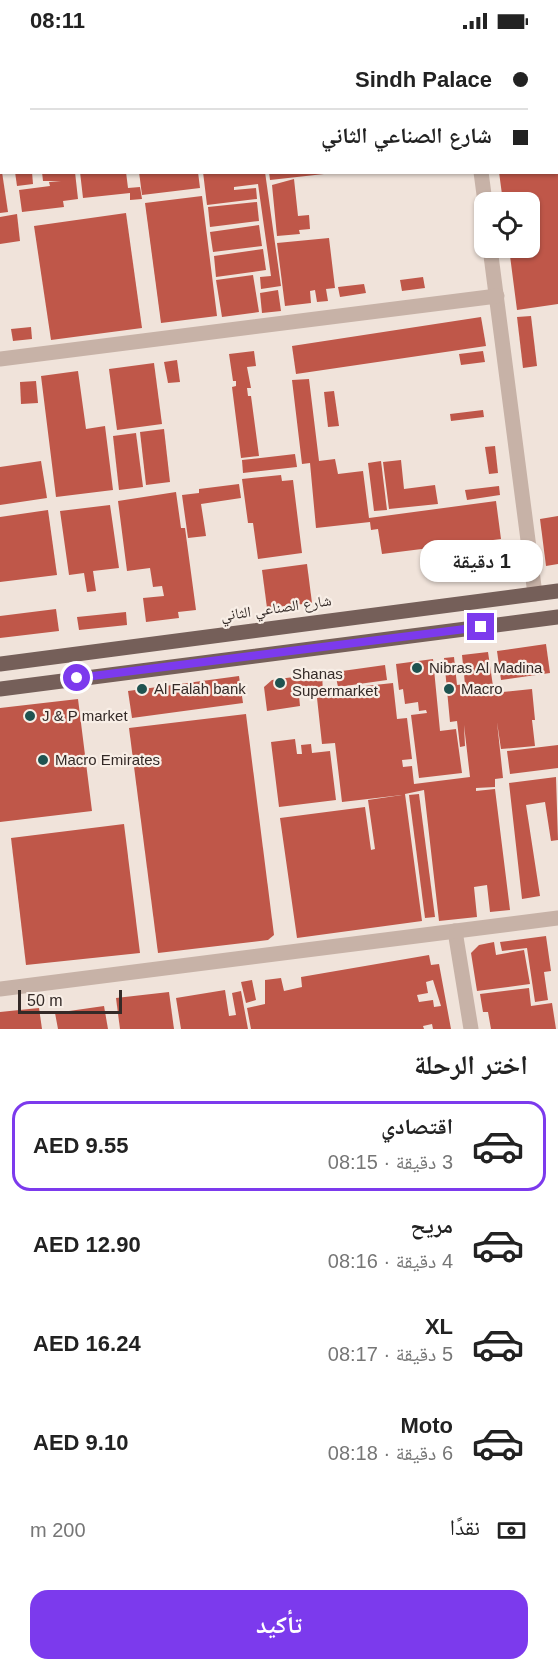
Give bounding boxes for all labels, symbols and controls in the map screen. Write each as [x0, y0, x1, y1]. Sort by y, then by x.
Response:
text: 08:11 [30, 8, 85, 33]
text: Sindh Palace [355, 67, 492, 92]
text: شارع الصناعي الثاني [321, 123, 492, 148]
map controls [474, 192, 540, 258]
button: locate [474, 192, 540, 258]
callout: 1 دقيقة [420, 540, 542, 582]
text: 1 دقيقة [452, 550, 511, 572]
street label: شارع الصناعي الثاني [219, 591, 333, 627]
route end [467, 613, 494, 640]
place label: Nibras Al Madina [429, 659, 543, 676]
marker: Nibras Al Madina [410, 661, 424, 675]
route start [63, 664, 90, 691]
place label: Shanas Supermarket [292, 665, 379, 699]
marker: Shanas Supermarket [273, 676, 287, 690]
place label: Al Falah bank [154, 680, 246, 697]
place label: Macro [461, 680, 503, 697]
marker: Al Falah bank [135, 682, 149, 696]
marker: Macro [442, 682, 456, 696]
place label: J & P market [42, 707, 128, 724]
marker: J & P market [23, 709, 37, 723]
place label: Macro Emirates [55, 751, 160, 768]
marker: Macro Emirates [36, 753, 50, 767]
scale bar [18, 987, 122, 1014]
text: 50 m [27, 992, 63, 1009]
text: اختر الرحلة [414, 1050, 528, 1080]
text: اقتصادي [381, 1114, 453, 1139]
icon: car [471, 1119, 525, 1173]
text: AED 9.55 [33, 1133, 128, 1158]
text: 3 دقيقة · 08:15 [328, 1151, 453, 1173]
text: مريح [410, 1213, 453, 1238]
icon: car [471, 1218, 525, 1272]
text: AED 12.90 [33, 1232, 141, 1257]
text: 4 دقيقة · 08:16 [328, 1250, 453, 1272]
text: XL [425, 1314, 453, 1339]
icon: car [471, 1317, 525, 1371]
text: AED 16.24 [33, 1331, 141, 1356]
text: 5 دقيقة · 08:17 [328, 1343, 453, 1365]
text: Moto [400, 1413, 453, 1438]
icon: car [471, 1416, 525, 1470]
text: AED 9.10 [33, 1430, 128, 1455]
text: 6 دقيقة · 08:18 [328, 1442, 453, 1464]
icon: cash [495, 1514, 528, 1547]
text: نقدًا [450, 1515, 480, 1540]
text: 200 m [30, 1519, 86, 1541]
button: تأكيد [30, 1590, 528, 1659]

